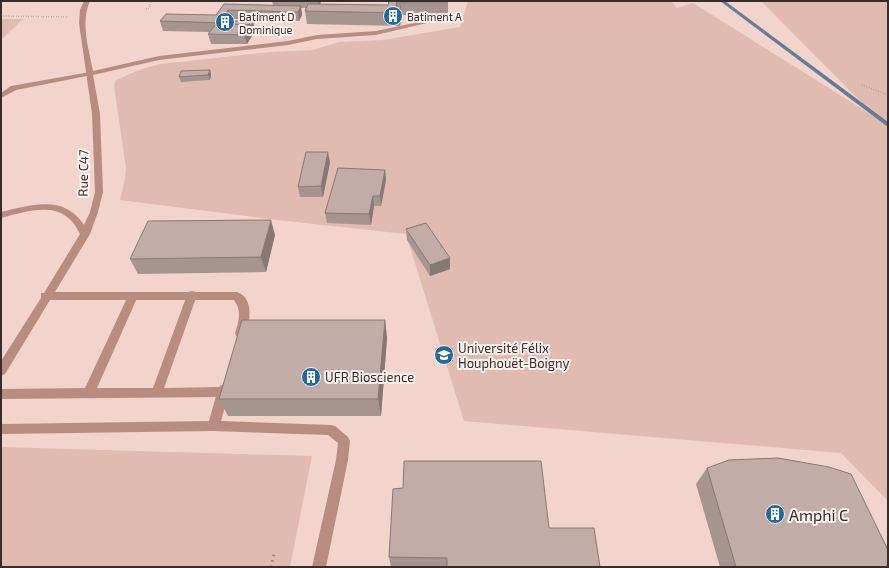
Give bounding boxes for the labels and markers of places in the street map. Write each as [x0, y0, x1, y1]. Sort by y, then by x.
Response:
building icon: Batiment A [382, 5, 404, 27]
place label: Batiment D Dominique [239, 10, 295, 36]
place label: Batiment A [407, 10, 462, 23]
building icon: Batiment D Dominique [214, 11, 236, 33]
place label: Université Félix Houphouët-Boigny [458, 340, 570, 371]
school or university icon: Université Félix Houphouët-Boigny [433, 344, 455, 366]
building icon: UFR Bioscience [300, 366, 322, 388]
place label: UFR Bioscience [325, 369, 414, 385]
building icon: Amphi C [764, 503, 786, 525]
place label: Amphi C [789, 505, 848, 524]

